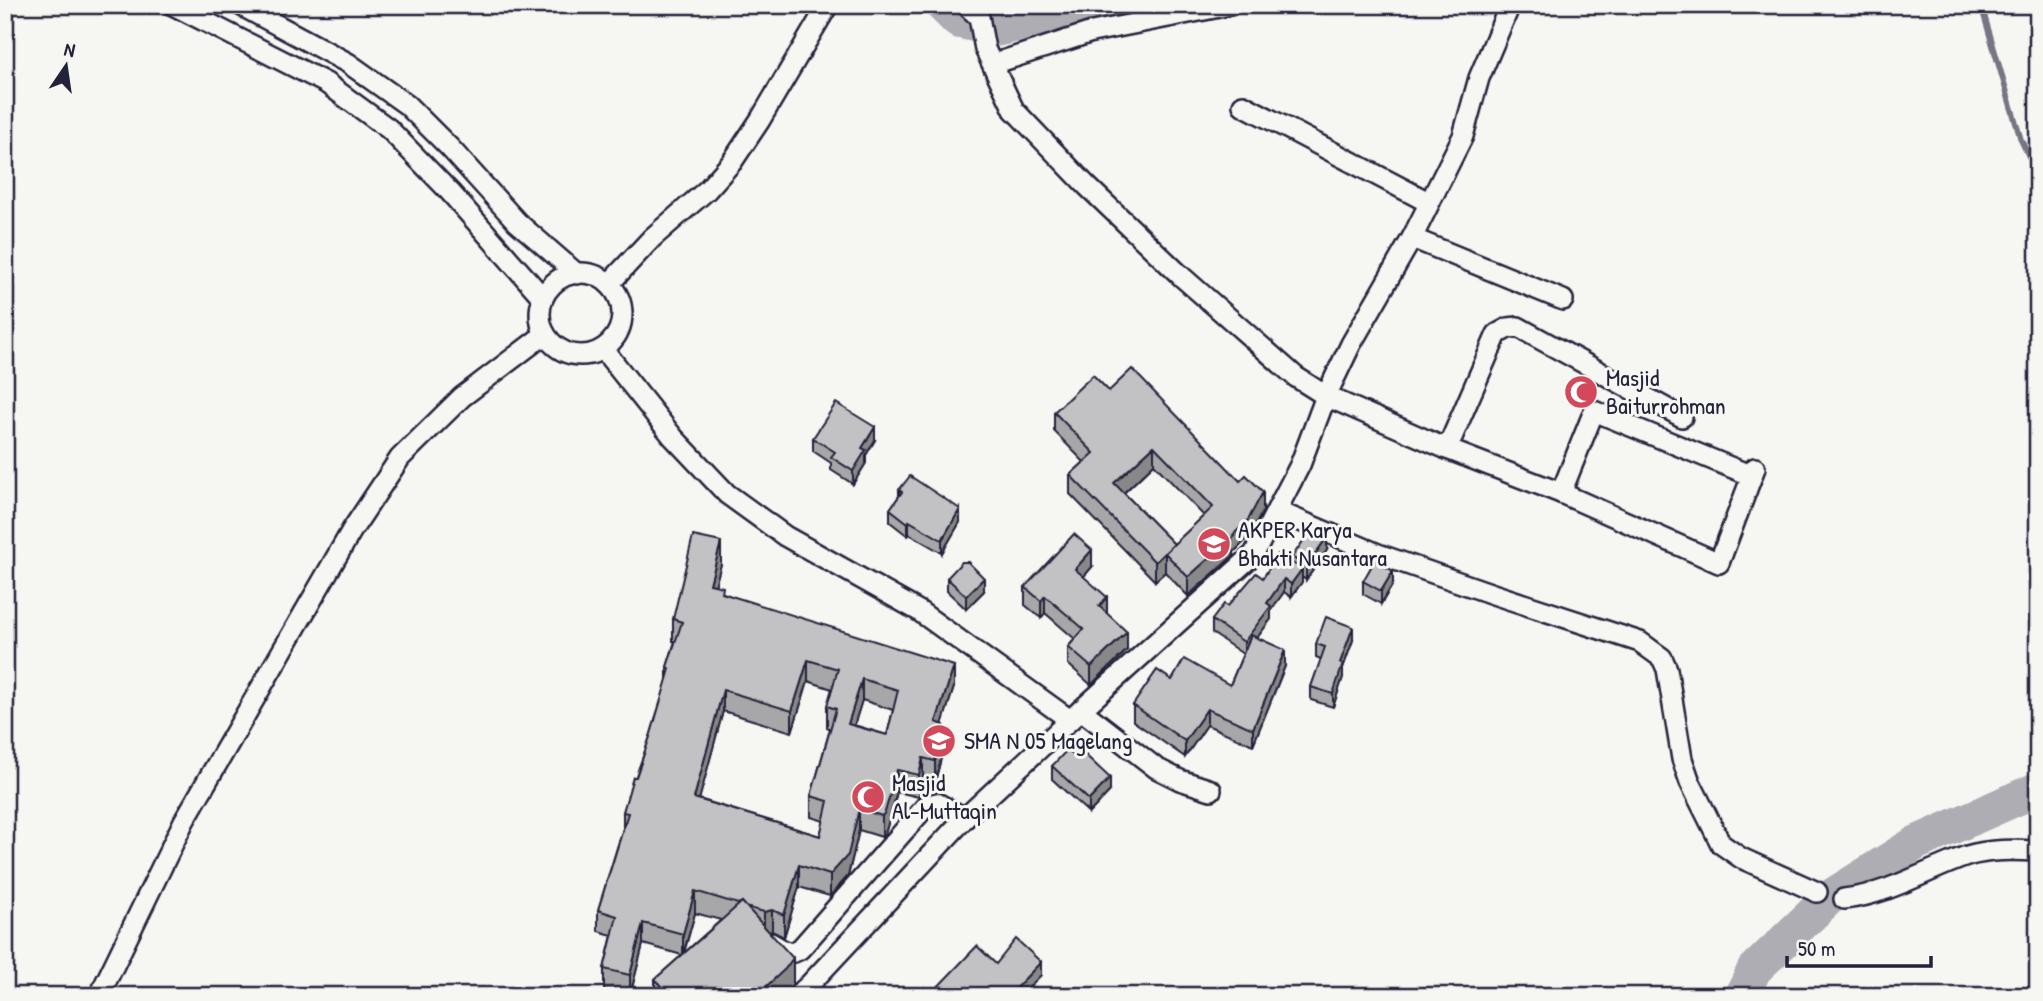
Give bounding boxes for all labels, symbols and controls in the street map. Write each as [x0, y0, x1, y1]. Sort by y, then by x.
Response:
north arrow [32, 32, 102, 102]
text: N [62, 36, 78, 63]
place label: Masjid Baiturrohman [1606, 361, 1726, 421]
mosque icon: Masjid Baiturrohman [1562, 373, 1600, 411]
place label: AKPER Karya Bhakti Nusantara [1238, 513, 1387, 573]
school or university icon: AKPER Karya Bhakti Nusantara [1195, 525, 1233, 563]
school or university icon: SMA N 05 Magelang [920, 722, 958, 760]
place label: SMA N 05 Magelang [964, 724, 1132, 756]
place label: Masjid Al-Muttaqin [892, 766, 997, 826]
mosque icon: Masjid Al-Muttaqin [849, 778, 887, 816]
scale bar [1787, 924, 1931, 968]
text: 50 m [1798, 934, 1835, 963]

